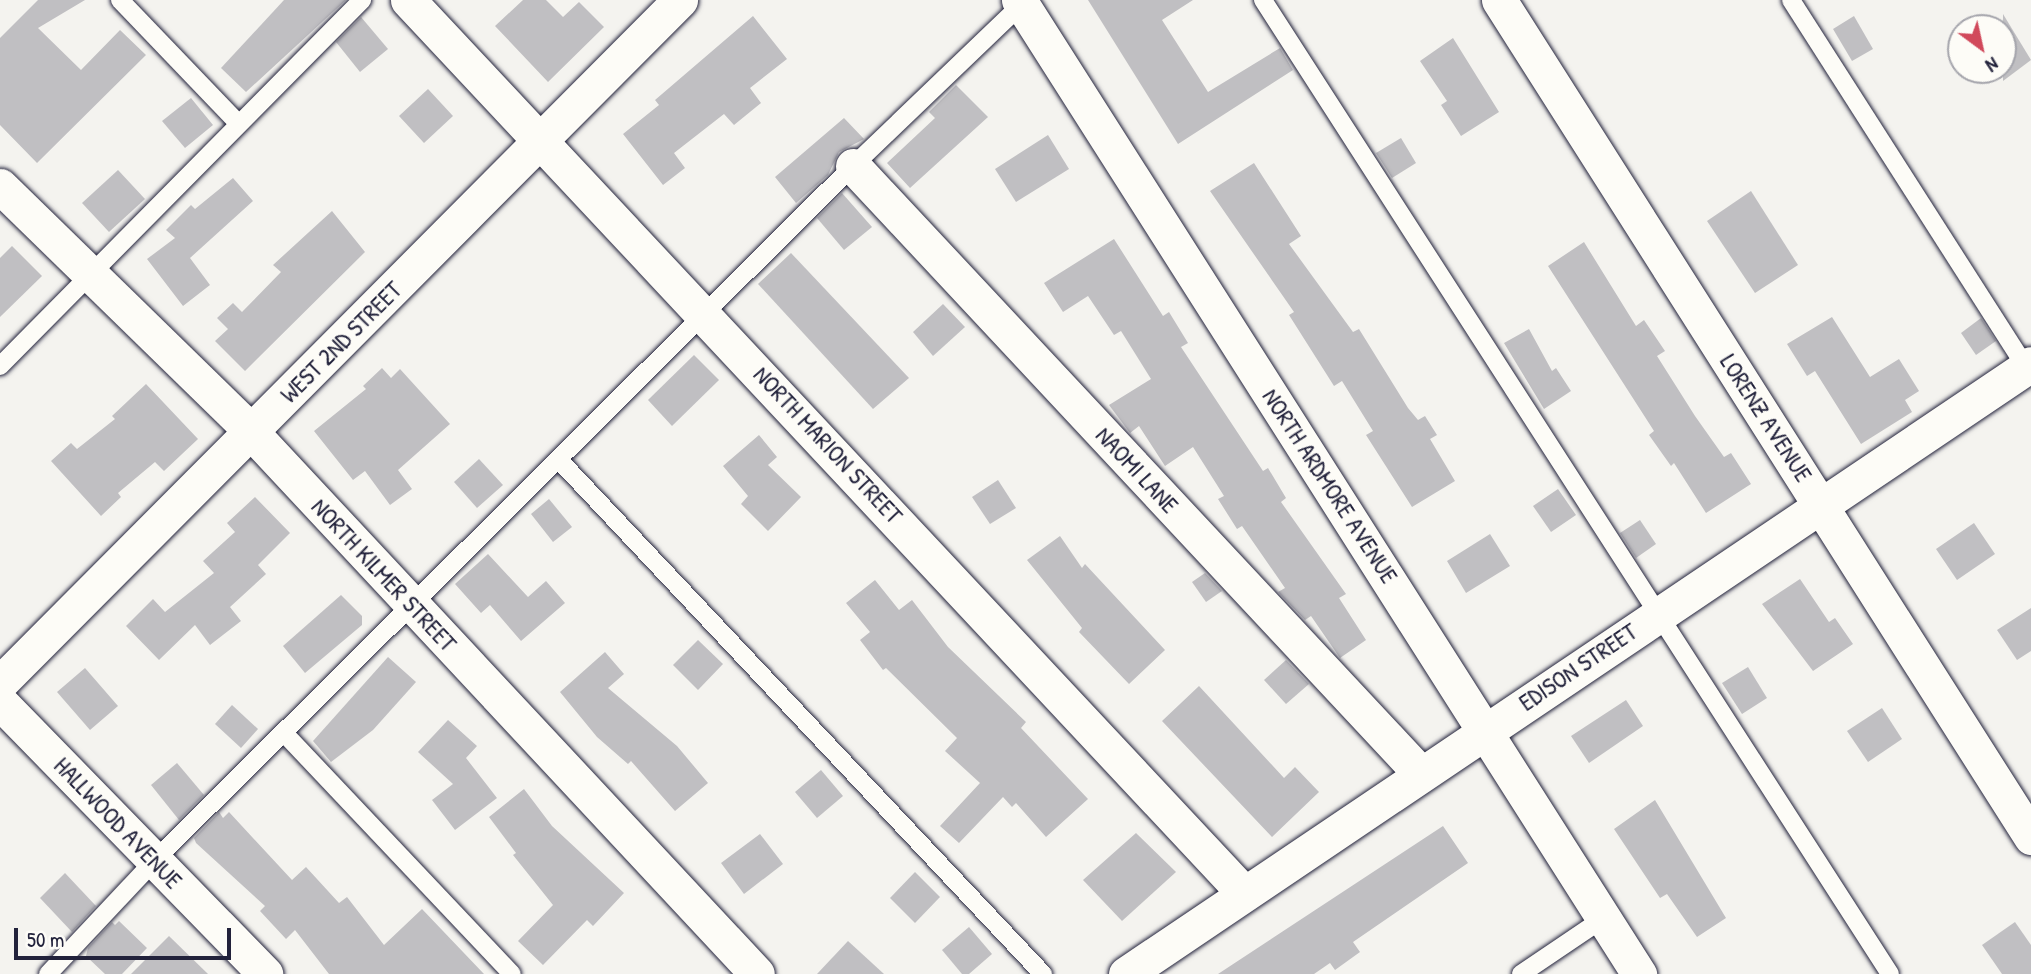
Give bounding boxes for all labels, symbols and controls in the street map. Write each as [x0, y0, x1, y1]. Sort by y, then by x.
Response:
north arrow [1947, 14, 2017, 84]
text: N [1981, 51, 2004, 79]
street label: WEST 2ND STREET [274, 275, 408, 409]
street label: LORENZ AVENUE [1714, 349, 1818, 487]
street label: NORTH MARION STREET [748, 360, 908, 530]
street label: NORTH ARDMORE AVENUE [1256, 383, 1404, 589]
street label: NAOMI LANE [1090, 421, 1184, 519]
street label: NORTH KILMER STREET [306, 492, 462, 658]
street label: EDISON STREET [1514, 617, 1642, 717]
street label: HALLWOOD AVENUE [48, 751, 188, 895]
scale bar [18, 914, 234, 958]
text: 50 m [27, 925, 64, 954]

